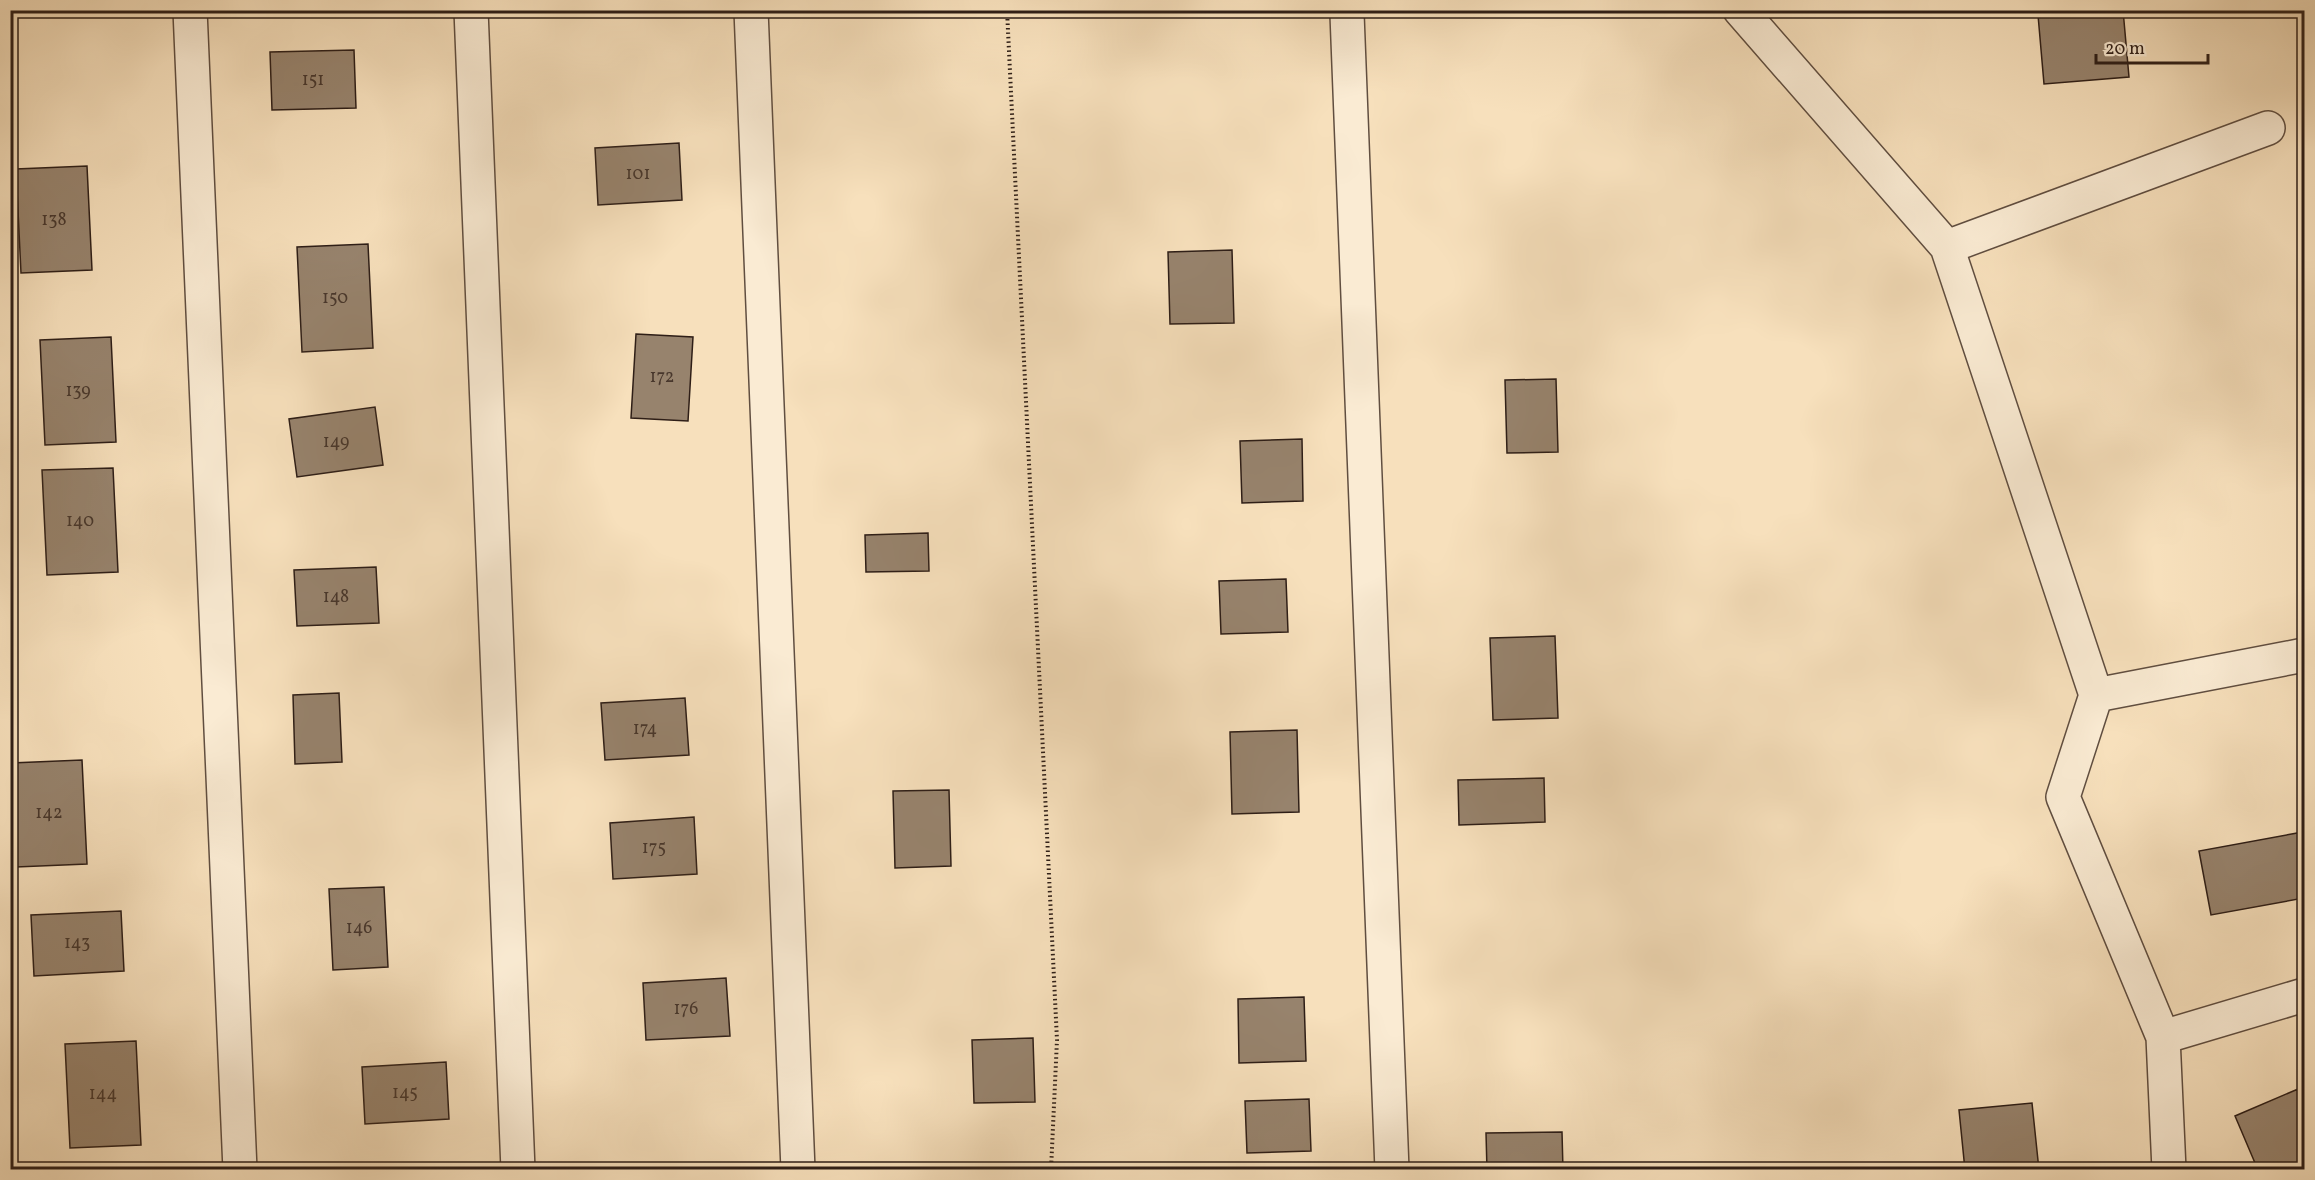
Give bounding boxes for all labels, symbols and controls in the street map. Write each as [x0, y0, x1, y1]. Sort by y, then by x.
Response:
scale bar [2096, 27, 2208, 65]
text: 20 m [2105, 37, 2145, 62]
house number: 151 [302, 68, 324, 93]
house number: 101 [626, 162, 650, 187]
house number: 138 [41, 208, 67, 233]
house number: 150 [322, 286, 348, 311]
house number: 172 [649, 365, 675, 390]
house number: 139 [65, 379, 91, 404]
house number: 149 [323, 430, 349, 455]
house number: 140 [66, 509, 94, 534]
house number: 148 [323, 585, 349, 610]
house number: 174 [633, 717, 657, 742]
house number: 142 [35, 801, 63, 826]
house number: 175 [642, 836, 666, 861]
house number: 146 [346, 916, 372, 941]
house number: 143 [64, 931, 90, 956]
house number: 176 [674, 997, 698, 1022]
house number: 145 [392, 1081, 418, 1106]
house number: 144 [89, 1082, 117, 1107]

